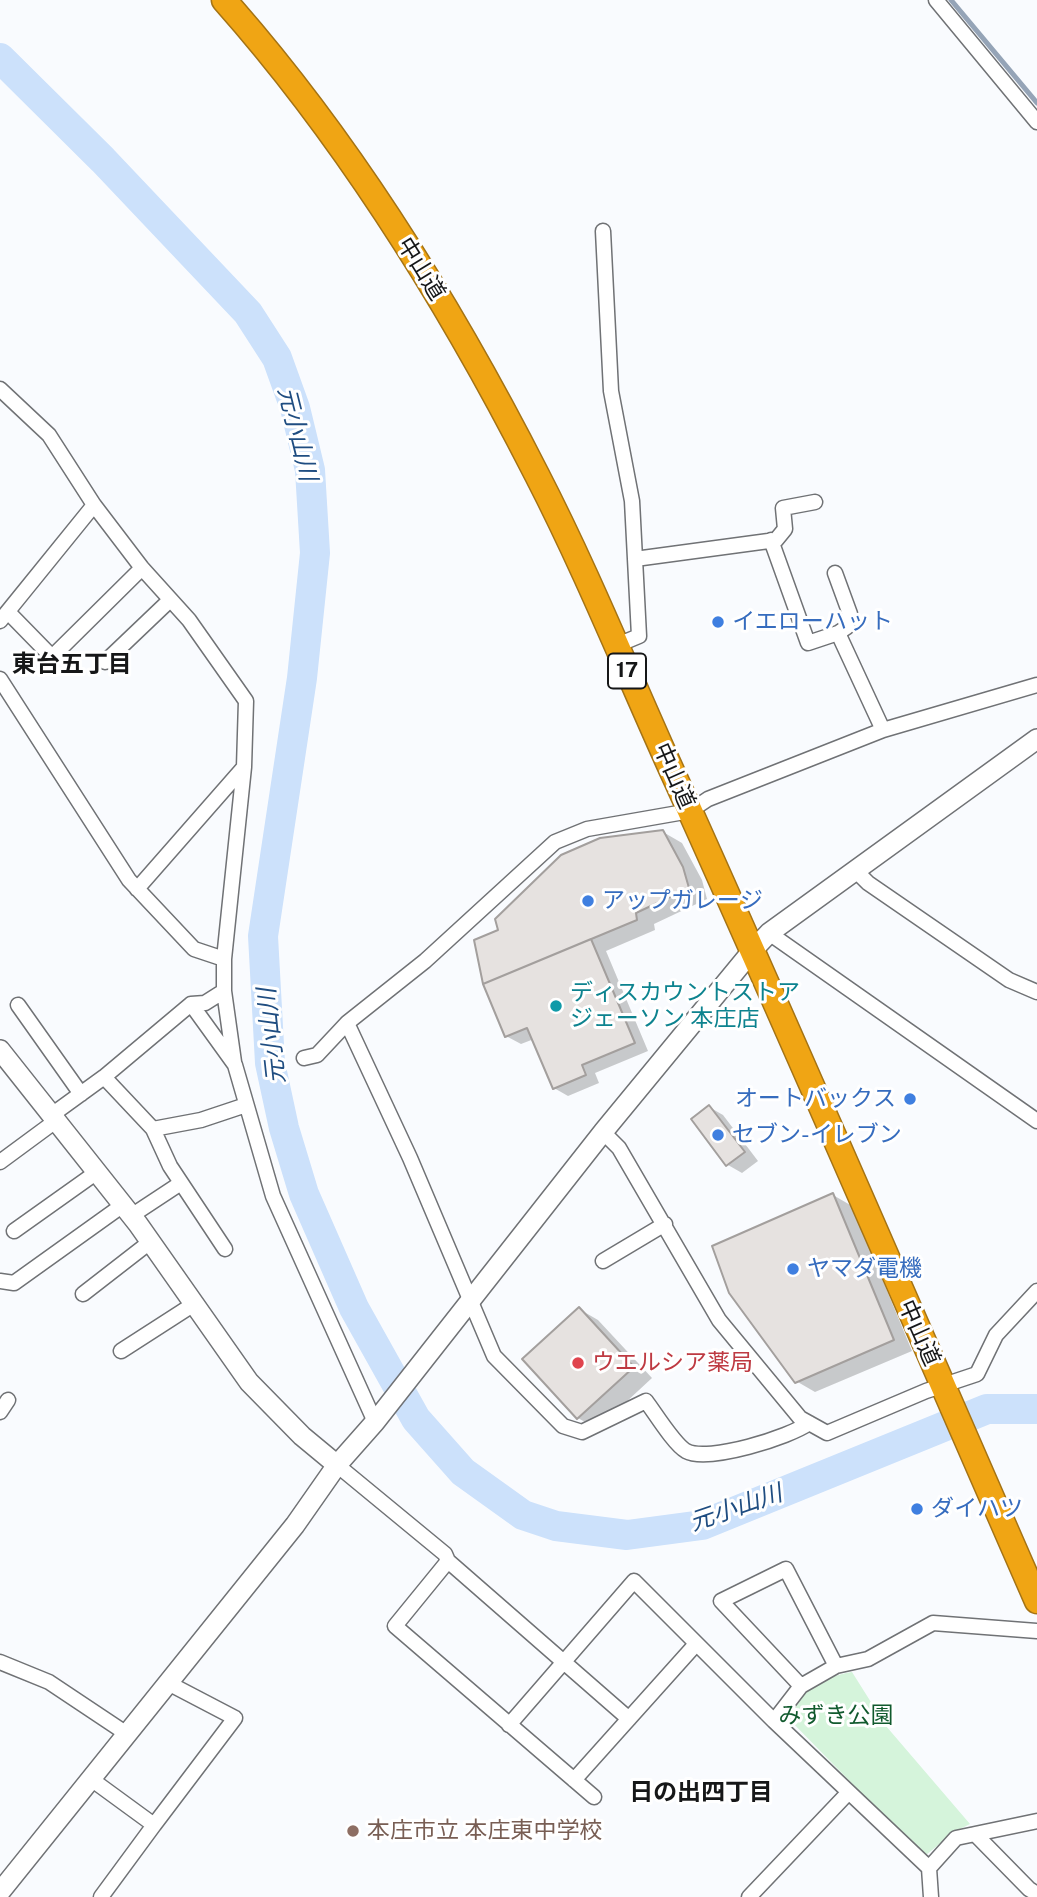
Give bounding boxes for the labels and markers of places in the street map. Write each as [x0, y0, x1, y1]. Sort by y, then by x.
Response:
place label: イエローハット [732, 608, 893, 636]
marker: イエローハット [710, 614, 726, 630]
place label: アップガレージ [602, 887, 763, 915]
marker: アップガレージ [580, 893, 596, 909]
place label: ディスカウントストア ジェーソン 本庄店 [570, 979, 800, 1033]
marker: ディスカウントストア ジェーソン 本庄店 [548, 998, 564, 1014]
place label: オートバックス [735, 1085, 896, 1113]
marker: オートバックス [902, 1091, 918, 1107]
place label: セブン-イレブン [732, 1121, 902, 1149]
marker: セブン-イレブン [710, 1127, 726, 1143]
place label: ヤマダ電機 [807, 1255, 922, 1283]
marker: ヤマダ電機 [785, 1261, 801, 1277]
place label: ウエルシア薬局 [592, 1349, 753, 1377]
marker: ウエルシア薬局 [570, 1355, 586, 1371]
place label: ダイハツ [931, 1495, 1023, 1523]
marker: ダイハツ [909, 1501, 925, 1517]
place label: 本庄市立 本庄東中学校 [367, 1817, 603, 1845]
marker: 本庄市立 本庄東中学校 [345, 1823, 361, 1839]

